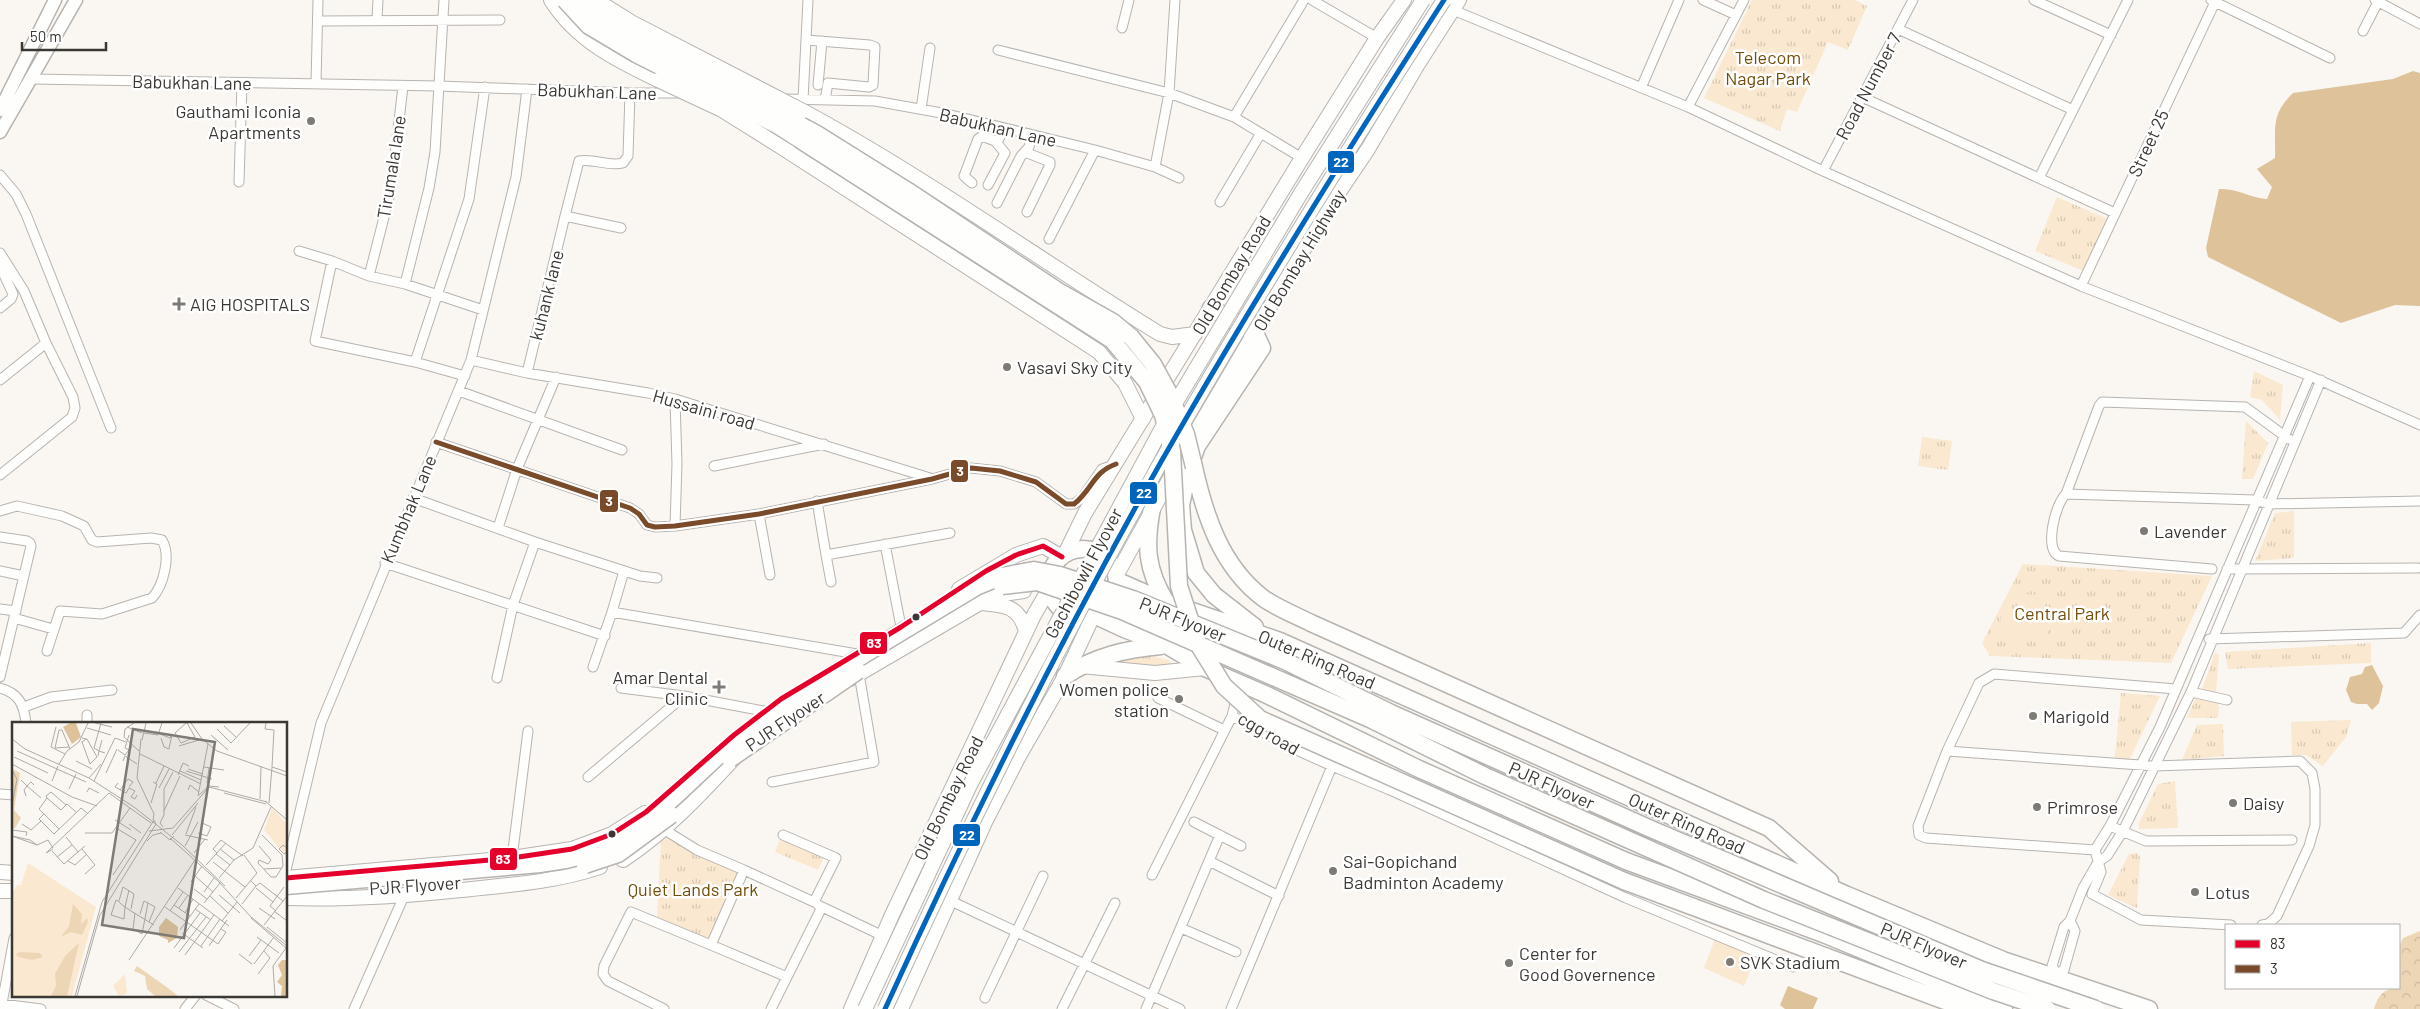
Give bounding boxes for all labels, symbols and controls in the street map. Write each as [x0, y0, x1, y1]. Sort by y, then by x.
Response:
scale bar [22, 20, 106, 52]
text: 50 m [30, 27, 62, 45]
street label: Road Number 7 [1831, 28, 1906, 143]
park label: Telecom Nagar Park [1725, 46, 1811, 89]
street label: Babukhan Lane [132, 70, 252, 94]
street label: Babukhan Lane [537, 78, 657, 104]
place label: Gauthami Iconia Apartments [175, 100, 301, 143]
street label: Babukhan Lane [937, 103, 1059, 151]
street label: Street 25 [2123, 106, 2173, 180]
street label: Tirumala lane [372, 114, 410, 220]
marker: Gauthami Iconia Apartments [305, 115, 317, 127]
line badge: 22 [1327, 150, 1355, 174]
text: 22 [1333, 153, 1349, 170]
street label: Old Bombay Highway [1248, 185, 1350, 335]
street label: Old Bombay Road [1187, 211, 1275, 339]
street label: kuhank lane [524, 248, 568, 342]
place label: AIG HOSPITALS [190, 293, 310, 315]
marker: AIG HOSPITALS [172, 297, 186, 311]
place label: Vasavi Sky City [1017, 356, 1132, 378]
marker: Vasavi Sky City [1001, 361, 1013, 373]
street label: Hussaini road [650, 384, 758, 434]
street label: Kumbhak Lane [375, 452, 441, 566]
line badge: 3 [950, 459, 969, 483]
text: 3 [956, 462, 964, 479]
line badge: 22 [1129, 481, 1158, 505]
text: 22 [1136, 484, 1152, 501]
line badge: 3 [599, 489, 619, 513]
text: 3 [605, 492, 613, 509]
street label: Gachibowli Flyover [1039, 504, 1127, 642]
place label: Lavender [2154, 520, 2227, 542]
marker: Lavender [2138, 525, 2150, 537]
street label: PJR Flyover [1136, 592, 1230, 647]
park label: Central Park [2014, 602, 2110, 624]
unlabelled marker [911, 612, 921, 622]
street label: Outer Ring Road [1255, 624, 1379, 694]
line badge: 83 [859, 631, 888, 655]
text: 83 [866, 634, 882, 651]
place label: Amar Dental Clinic [613, 666, 708, 709]
place label: Women police station [1059, 678, 1169, 721]
marker: Amar Dental Clinic [712, 680, 726, 694]
street label: PJR Flyover [741, 686, 830, 756]
marker: Women police station [1173, 693, 1185, 705]
place label: Marigold [2043, 705, 2110, 727]
street label: cgg road [1234, 707, 1304, 759]
marker: Marigold [2027, 710, 2039, 722]
inset map [12, 722, 288, 996]
street label: Old Bombay Road [908, 732, 988, 864]
street label: PJR Flyover [1506, 756, 1599, 814]
street label: Outer Ring Road [1625, 787, 1749, 859]
place label: Daisy [2243, 792, 2284, 814]
place label: Primrose [2047, 796, 2118, 818]
marker: Daisy [2227, 797, 2239, 809]
marker: Primrose [2031, 801, 2043, 813]
line badge: 22 [952, 823, 981, 847]
text: 22 [959, 826, 975, 843]
unlabelled marker [607, 829, 617, 839]
line badge: 83 [489, 847, 518, 871]
text: 83 [495, 850, 511, 867]
place label: Sai-Gopichand Badminton Academy [1343, 850, 1503, 893]
marker: Sai-Gopichand Badminton Academy [1327, 865, 1339, 877]
street label: PJR Flyover [369, 871, 462, 899]
park label: Quiet Lands Park [628, 878, 758, 900]
place label: Lotus [2205, 881, 2250, 903]
marker: Lotus [2189, 886, 2201, 898]
street label: PJR Flyover [1878, 917, 1971, 973]
legend [2225, 924, 2400, 989]
text: 83 [2270, 934, 2286, 952]
place label: Center for Good Governence [1519, 942, 1656, 985]
place label: SVK Stadium [1740, 951, 1840, 973]
marker: SVK Stadium [1724, 956, 1736, 968]
marker: Center for Good Governence [1503, 957, 1515, 969]
text: 3 [2270, 959, 2278, 977]

